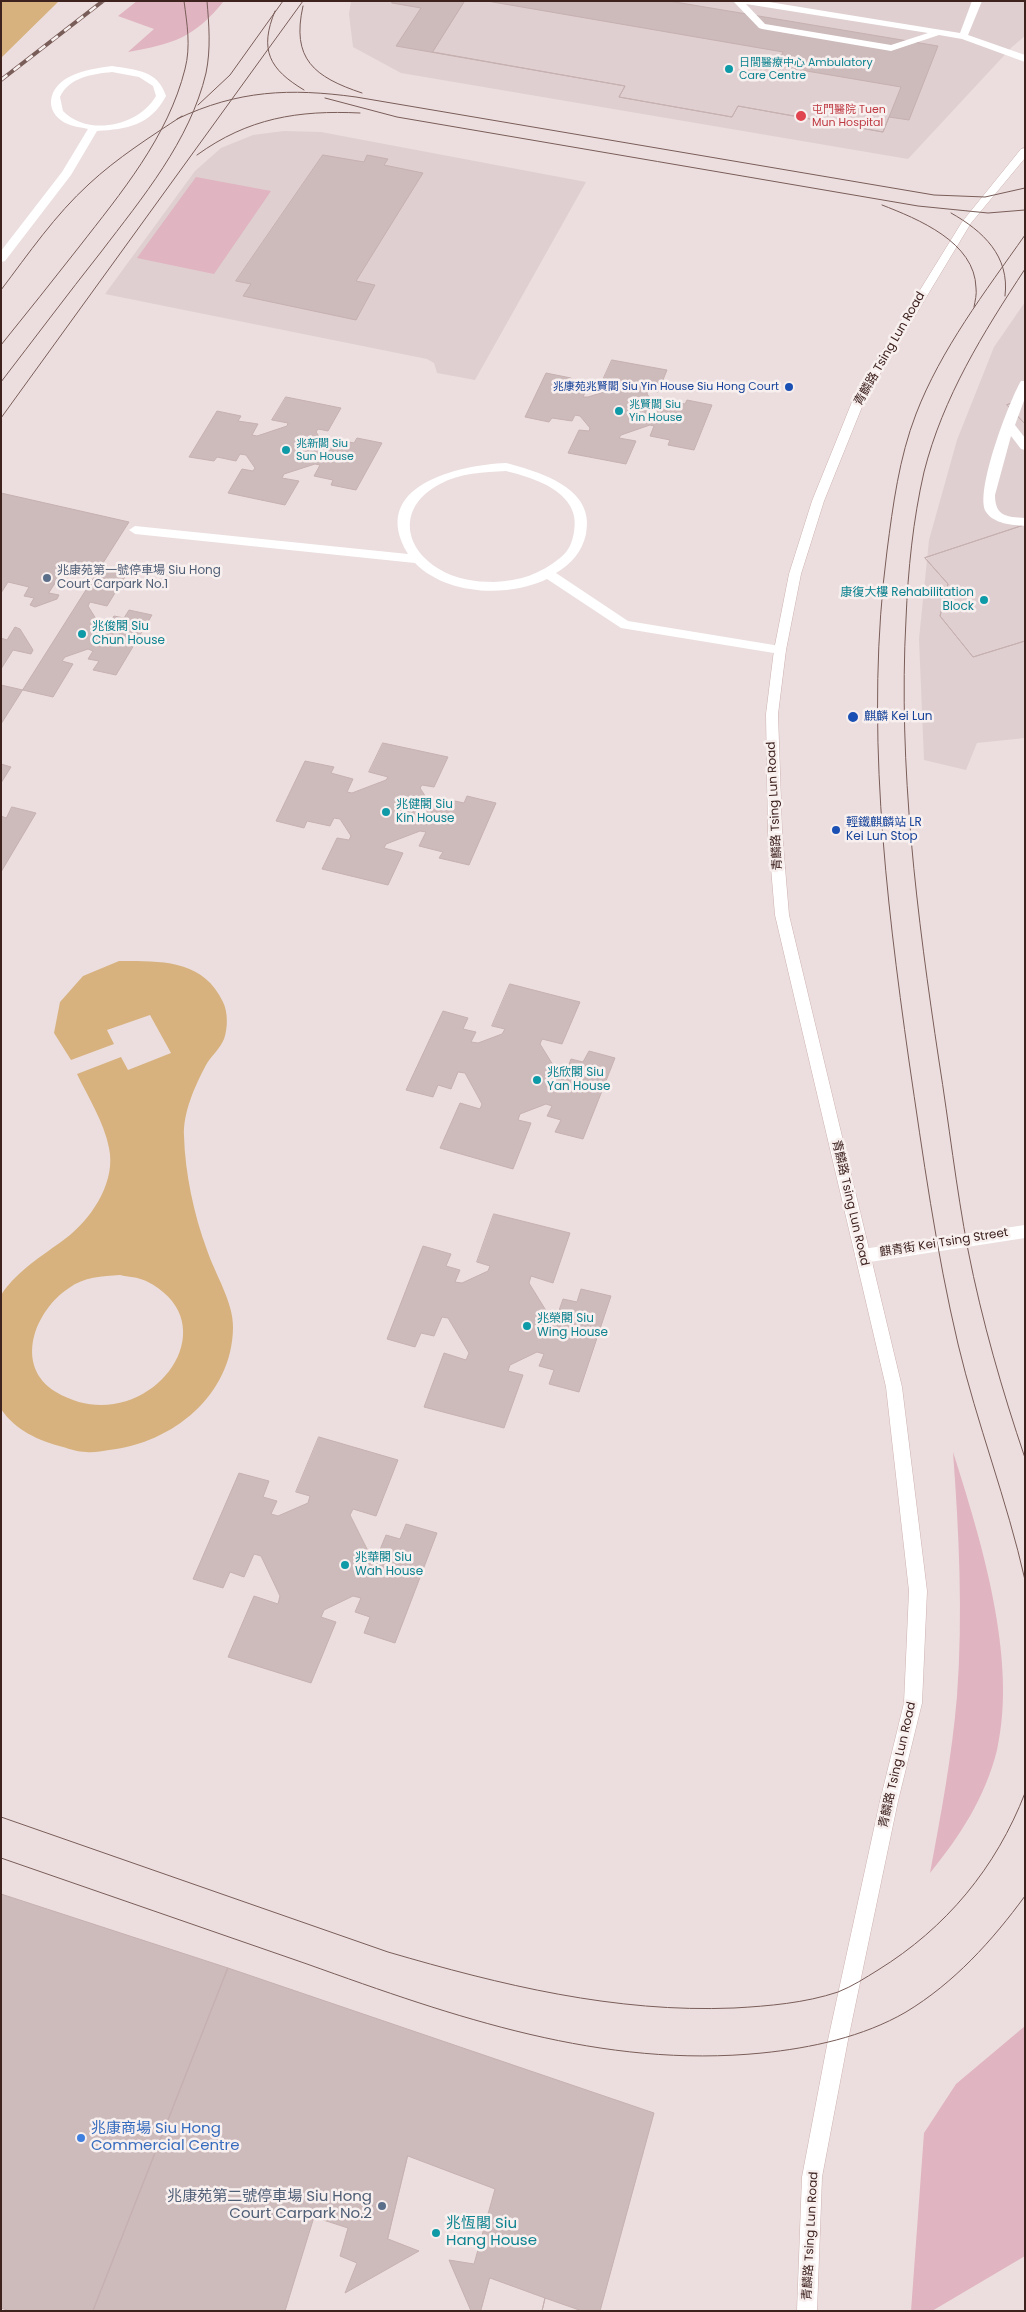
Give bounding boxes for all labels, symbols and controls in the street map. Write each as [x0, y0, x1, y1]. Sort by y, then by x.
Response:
place label: 日間醫療中心 Ambulatory Care Centre [739, 56, 873, 82]
marker: 日間醫療中心 Ambulatory Care Centre [723, 63, 735, 75]
place label: 屯門醫院 Tuen Mun Hospital [812, 103, 886, 129]
marker: 屯門醫院 Tuen Mun Hospital [794, 109, 808, 123]
street label: 青麟路 Tsing Lun Road [852, 290, 928, 408]
place label: 兆康苑兆賢閣 Siu Yin House Siu Hong Court [553, 380, 779, 394]
marker: 兆康苑兆賢閣 Siu Yin House Siu Hong Court [783, 381, 795, 393]
place label: 兆賢閣 Siu Yin House [629, 398, 682, 424]
marker: 兆賢閣 Siu Yin House [613, 405, 625, 417]
place label: 兆新閣 Siu Sun House [296, 437, 354, 463]
marker: 兆新閣 Siu Sun House [280, 444, 292, 456]
place label: 兆康苑第一號停車場 Siu Hong Court Carpark No.1 [57, 564, 221, 592]
marker: 兆康苑第一號停車場 Siu Hong Court Carpark No.1 [41, 572, 53, 584]
place label: 康復大樓 Rehabilitation Block [840, 586, 974, 614]
marker: 康復大樓 Rehabilitation Block [978, 594, 990, 606]
place label: 兆俊閣 Siu Chun House [92, 620, 165, 648]
marker: 兆俊閣 Siu Chun House [76, 628, 88, 640]
marker: 麒麟 Kei Lun [846, 710, 860, 724]
place label: 麒麟 Kei Lun [864, 710, 933, 724]
street label: 青麟路 Tsing Lun Road [764, 741, 786, 871]
place label: 兆健閣 Siu Kin House [396, 798, 454, 826]
marker: 兆健閣 Siu Kin House [380, 806, 392, 818]
place label: 輕鐵麒麟站 LR Kei Lun Stop [846, 816, 922, 844]
marker: 輕鐵麒麟站 LR Kei Lun Stop [830, 824, 842, 836]
place label: 兆欣閣 Siu Yan House [547, 1066, 610, 1094]
marker: 兆欣閣 Siu Yan House [531, 1074, 543, 1086]
street label: 青麟路 Tsing Lun Road [828, 1139, 872, 1267]
street label: 麒青街 Kei Tsing Street [879, 1226, 1009, 1260]
place label: 兆榮閣 Siu Wing House [537, 1312, 608, 1340]
marker: 兆榮閣 Siu Wing House [521, 1320, 533, 1332]
place label: 兆華閣 Siu Wah House [355, 1551, 423, 1579]
marker: 兆華閣 Siu Wah House [339, 1559, 351, 1571]
street label: 青麟路 Tsing Lun Road [876, 1701, 920, 1829]
place label: 兆康商場 Siu Hong Commercial Centre [91, 2120, 239, 2155]
marker: 兆康商場 Siu Hong Commercial Centre [75, 2132, 87, 2144]
street label: 青麟路 Tsing Lun Road [800, 2171, 822, 2301]
place label: 兆康苑第二號停車場 Siu Hong Court Carpark No.2 [167, 2188, 372, 2223]
marker: 兆康苑第二號停車場 Siu Hong Court Carpark No.2 [376, 2200, 388, 2212]
place label: 兆恆閣 Siu Hang House [446, 2215, 537, 2250]
marker: 兆恆閣 Siu Hang House [430, 2227, 442, 2239]

